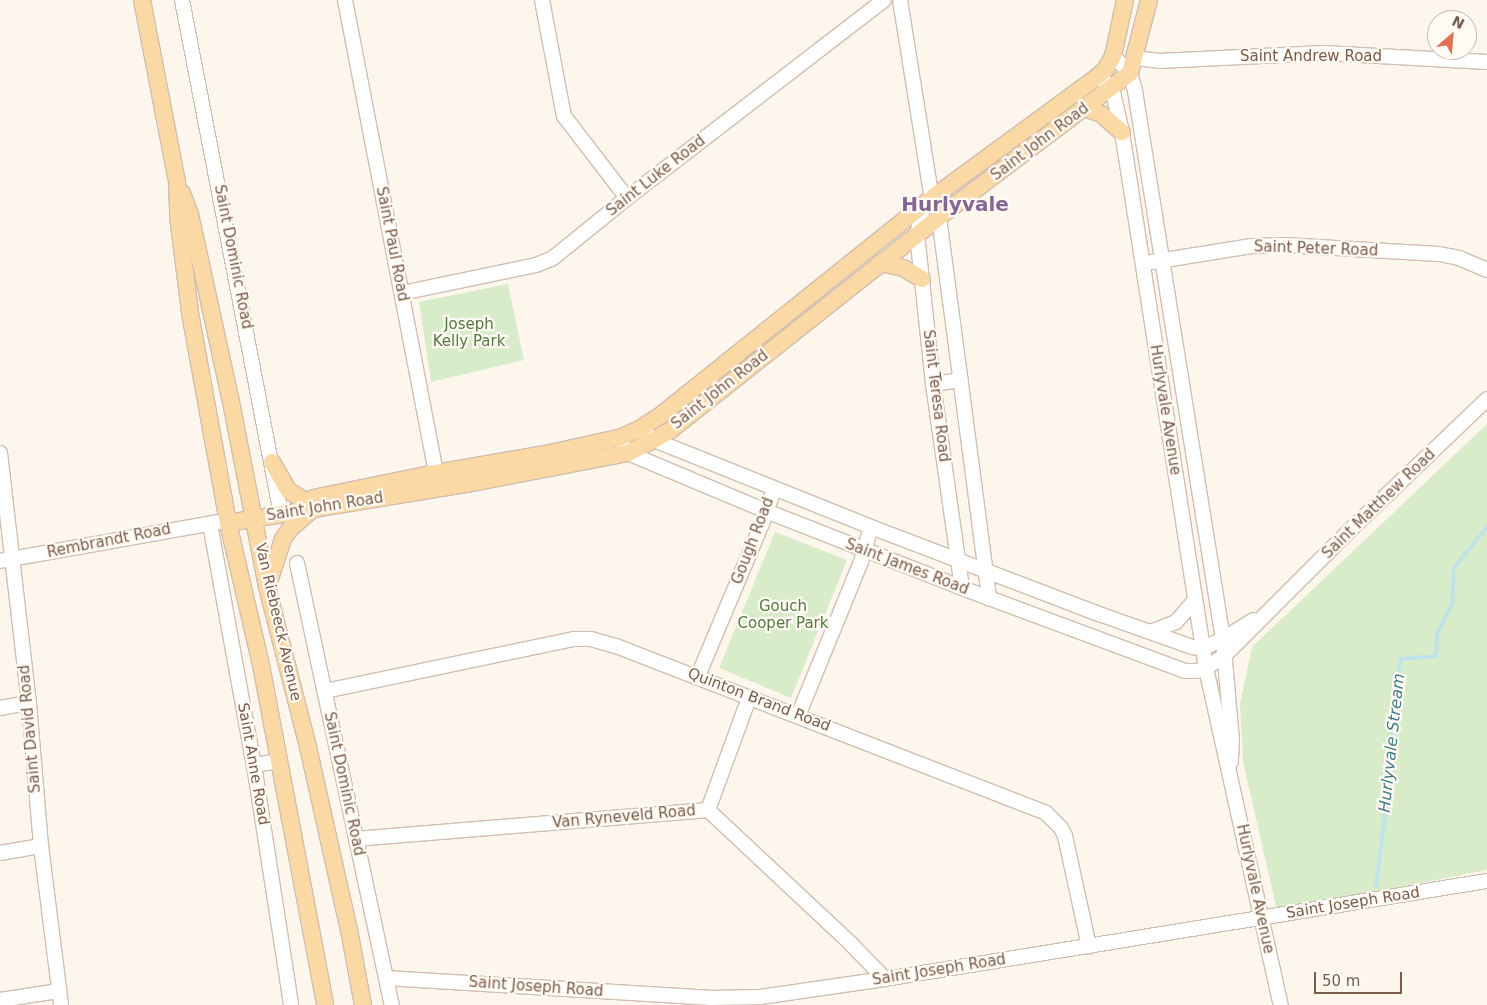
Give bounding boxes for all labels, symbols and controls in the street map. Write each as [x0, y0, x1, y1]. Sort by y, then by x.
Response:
north arrow [1427, 10, 1477, 60]
text: N [1450, 13, 1467, 32]
street label: Saint Andrew Road [1240, 48, 1382, 66]
street label: Saint John Road [987, 99, 1093, 185]
street label: Saint Luke Road [603, 132, 709, 220]
street label: Saint Dominic Road [210, 183, 256, 331]
street label: Saint Paul Road [372, 185, 412, 303]
district label: Hurlyvale [901, 192, 1009, 216]
street label: Saint Peter Road [1253, 238, 1379, 260]
park label: Joseph Kelly Park [433, 315, 505, 350]
street label: Saint Teresa Road [919, 329, 953, 463]
street label: Hurlyvale Avenue [1146, 343, 1184, 477]
street label: Saint John Road [668, 347, 772, 433]
street label: Saint Matthew Road [1319, 445, 1439, 563]
street label: Saint John Road [265, 489, 385, 525]
street label: Gough Road [728, 495, 778, 587]
street label: Rembrandt Road [46, 520, 172, 562]
street label: Saint James Road [843, 535, 971, 599]
street label: Van Riebeeck Avenue [251, 541, 305, 703]
park label: Gouch Cooper Park [738, 597, 828, 632]
street label: Saint David Road [15, 664, 45, 794]
street label: Quinton Brand Road [685, 664, 833, 736]
water label: Hurlyvale Stream [1375, 673, 1409, 813]
street label: Saint Anne Road [233, 701, 273, 827]
street label: Saint Dominic Road [320, 710, 368, 858]
street label: Van Ryneveld Road [551, 802, 697, 832]
street label: Hurlyvale Avenue [1232, 823, 1278, 955]
street label: Saint Joseph Road [1285, 884, 1421, 922]
street label: Saint Joseph Road [871, 951, 1007, 989]
scale bar [1317, 962, 1404, 994]
text: 50 m [1322, 972, 1360, 990]
street label: Saint Joseph Road [468, 973, 604, 1001]

